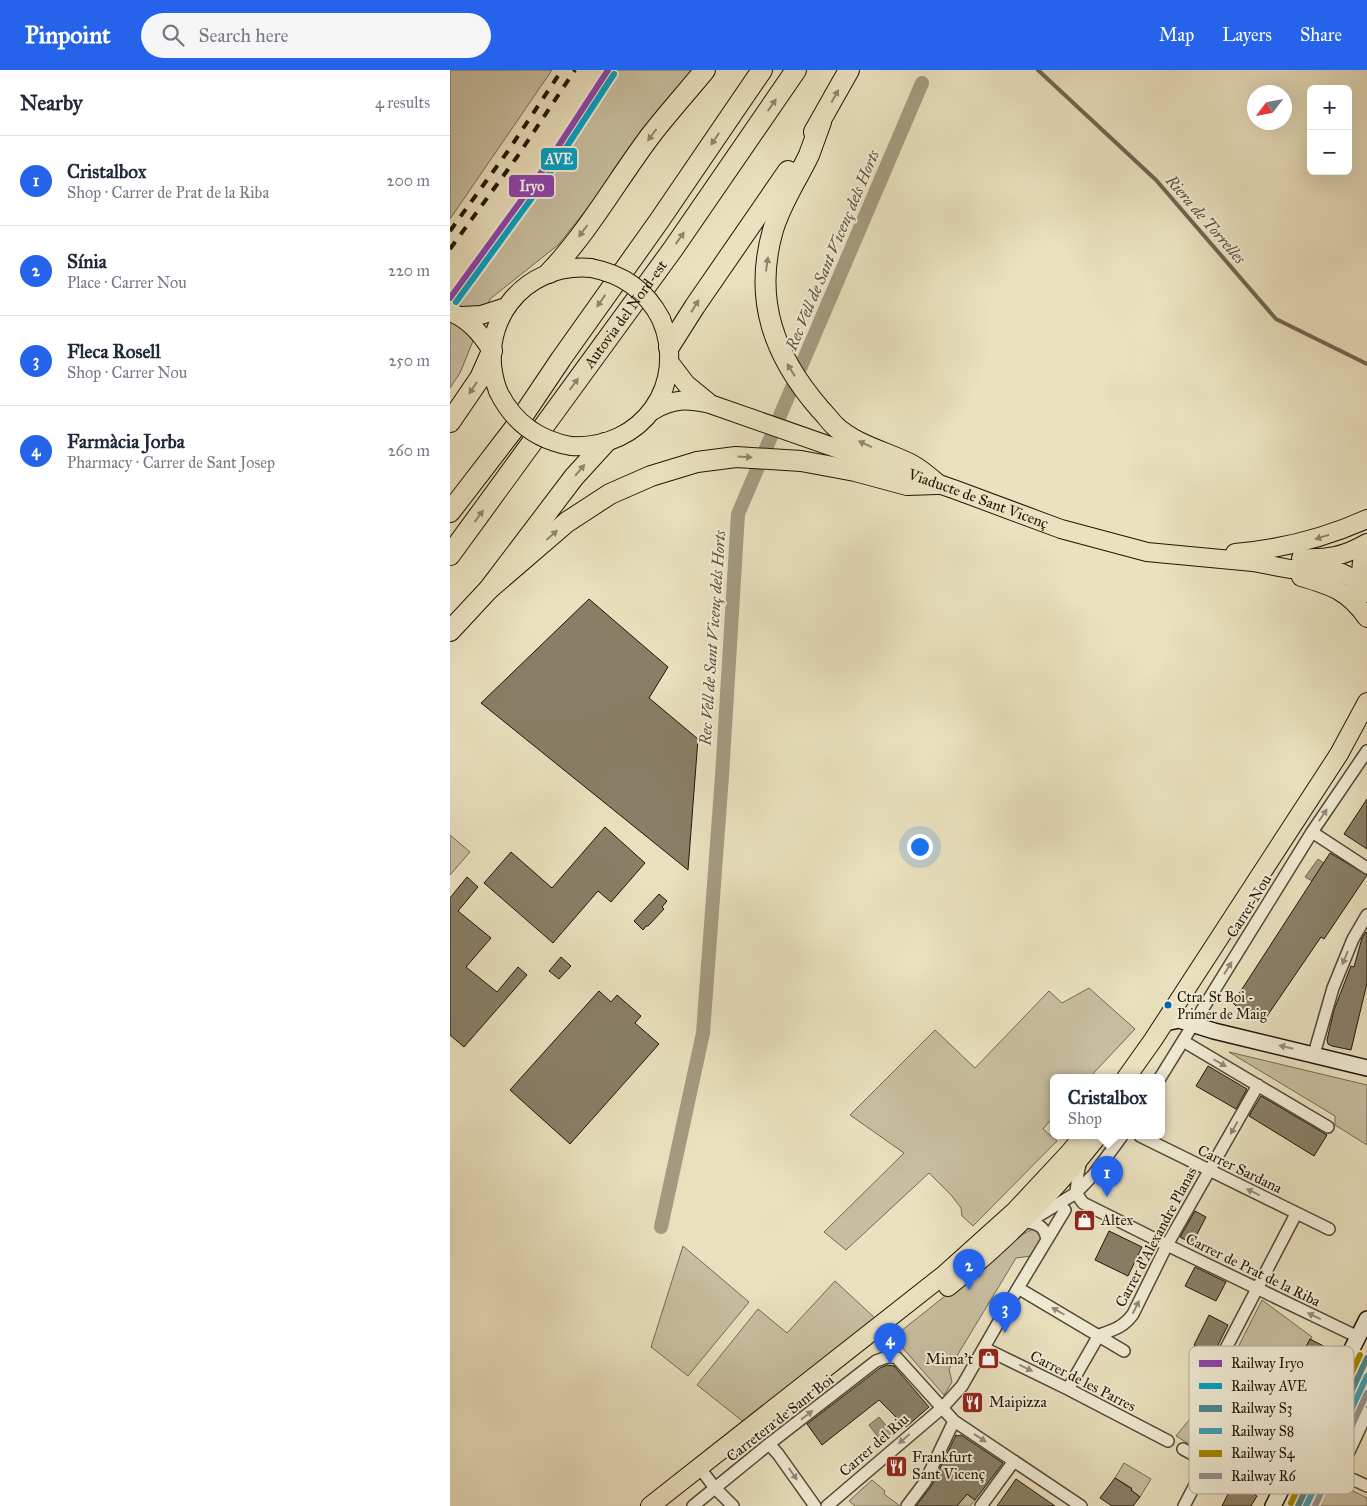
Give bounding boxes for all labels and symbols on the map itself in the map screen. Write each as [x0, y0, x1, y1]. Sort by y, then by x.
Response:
north arrow [1247, 85, 1292, 130]
one-way arrow [831, 89, 839, 104]
one-way arrow [767, 98, 777, 111]
one-way arrow [647, 128, 657, 142]
one-way arrow [710, 132, 719, 146]
line badge: AVE [540, 147, 578, 171]
water label: Rec Vell de Sant Vicenç dels Horts [781, 147, 883, 354]
text: AVE [544, 151, 573, 168]
water label: Riera de Torrelles [1161, 170, 1250, 268]
line badge: Iryo [508, 174, 555, 198]
text: Iryo [520, 178, 544, 196]
one-way arrow [578, 224, 589, 237]
one-way arrow [675, 232, 685, 245]
street label: Autovia del Nord-est [580, 256, 671, 373]
one-way arrow [763, 256, 771, 272]
one-way arrow [596, 294, 606, 308]
one-way arrow [691, 300, 700, 313]
one-way arrow [786, 364, 796, 377]
one-way arrow [569, 377, 579, 391]
one-way arrow [469, 381, 478, 394]
one-way arrow [858, 439, 872, 447]
one-way arrow [738, 454, 754, 462]
one-way arrow [574, 464, 585, 476]
street label: Viaducte de Sant Vicenç [905, 465, 1051, 533]
one-way arrow [474, 509, 484, 523]
one-way arrow [546, 529, 559, 540]
water label: Rec Vell de Sant Vicenç dels Horts [695, 530, 730, 747]
one-way arrow [1314, 534, 1329, 541]
one-way arrow [1318, 809, 1328, 822]
your location [907, 834, 933, 860]
street label: Carrer Nou [1223, 871, 1275, 941]
one-way arrow [1340, 951, 1348, 965]
one-way arrow [1224, 962, 1233, 975]
place label: Ctra. St Boi - Primer de Maig [1177, 989, 1267, 1023]
marker: Ctra. St Boi - Primer de Maig [1163, 1000, 1173, 1010]
one-way arrow [1278, 1043, 1293, 1051]
one-way arrow [1214, 1059, 1227, 1068]
one-way arrow [1229, 1121, 1238, 1134]
street label: Carrer Sardana [1195, 1141, 1286, 1197]
pin: 1 [1091, 1156, 1123, 1197]
street label: Carrer d'Alexandre Planas [1111, 1164, 1201, 1310]
one-way arrow [1246, 1188, 1260, 1196]
shop icon: Altex [1073, 1208, 1097, 1232]
place label: Altex [1100, 1211, 1134, 1229]
street label: Carrer de Prat de la Riba [1183, 1230, 1324, 1311]
pin: 2 [953, 1249, 985, 1290]
pin: 3 [989, 1292, 1021, 1333]
one-way arrow [1132, 1300, 1140, 1315]
one-way arrow [1052, 1307, 1065, 1316]
one-way arrow [1307, 1312, 1321, 1320]
pin: 4 [874, 1323, 906, 1364]
legend [1189, 1346, 1354, 1494]
shop icon: Mima't [977, 1347, 1001, 1371]
street label: Carrer de les Parres [1027, 1347, 1139, 1415]
place label: Mima't [925, 1350, 974, 1368]
text: Railway Iryo [1231, 1355, 1304, 1372]
one-way arrow [1019, 1365, 1033, 1373]
street label: Carretera de Sant Boi [723, 1371, 837, 1465]
text: Railway AVE [1231, 1378, 1307, 1395]
restaurant icon: Maipizza [961, 1390, 985, 1414]
place label: Maipizza [989, 1393, 1047, 1411]
text: Railway S3 [1231, 1400, 1292, 1417]
one-way arrow [800, 1409, 813, 1420]
street label: Carrer del Riu [835, 1410, 913, 1480]
text: Railway S8 [1231, 1423, 1294, 1440]
one-way arrow [898, 1434, 911, 1445]
one-way arrow [973, 1434, 986, 1443]
text: Railway S4 [1231, 1445, 1296, 1462]
place label: Frankfurt Sant Vicenç [912, 1448, 985, 1483]
restaurant icon: Frankfurt Sant Vicenç [884, 1454, 908, 1478]
one-way arrow [788, 1468, 798, 1481]
text: Railway R6 [1231, 1468, 1297, 1485]

